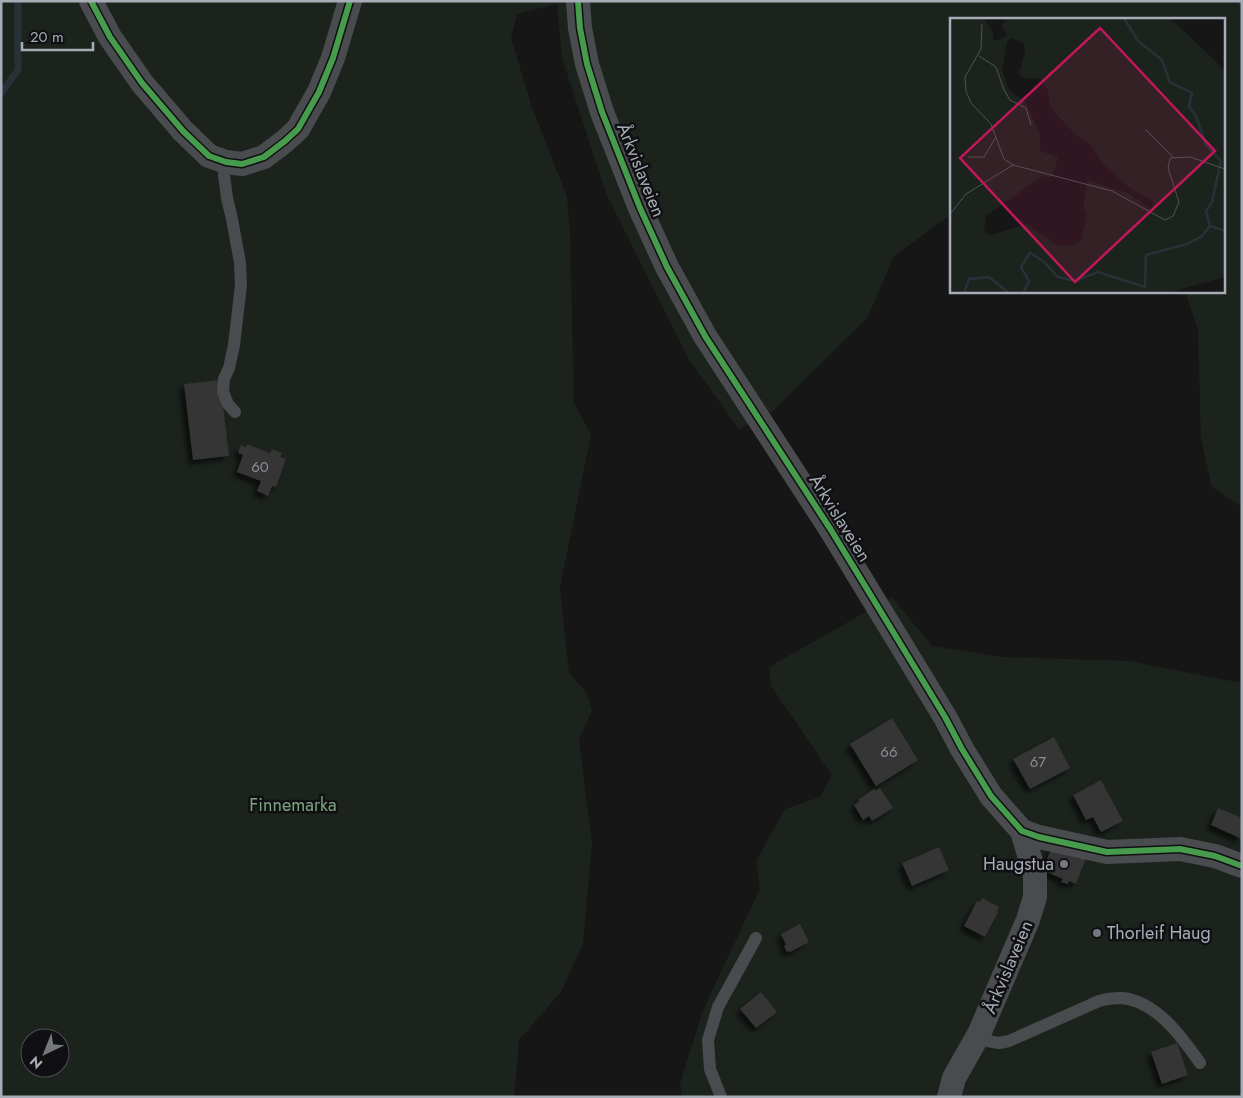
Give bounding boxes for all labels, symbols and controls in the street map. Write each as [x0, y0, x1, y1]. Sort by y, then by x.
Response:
inset map [950, 18, 1226, 292]
scale bar [22, 20, 94, 52]
text: 20 m [30, 26, 64, 48]
street label: Årkvislaveien [610, 119, 672, 221]
house number: 60 [251, 456, 269, 478]
street label: Årkvislaveien [803, 469, 877, 567]
house number: 66 [880, 741, 898, 763]
house number: 67 [1030, 751, 1046, 773]
park label: Finnemarka [249, 792, 337, 818]
place label: Haugstua [983, 851, 1054, 877]
marker: Haugstua [1058, 858, 1070, 870]
street label: Årkvislaveien [977, 916, 1039, 1018]
place label: Thorleif Haug [1107, 920, 1211, 946]
marker: Thorleif Haug [1091, 927, 1103, 939]
north arrow [20, 1028, 70, 1078]
text: N [25, 1051, 47, 1074]

